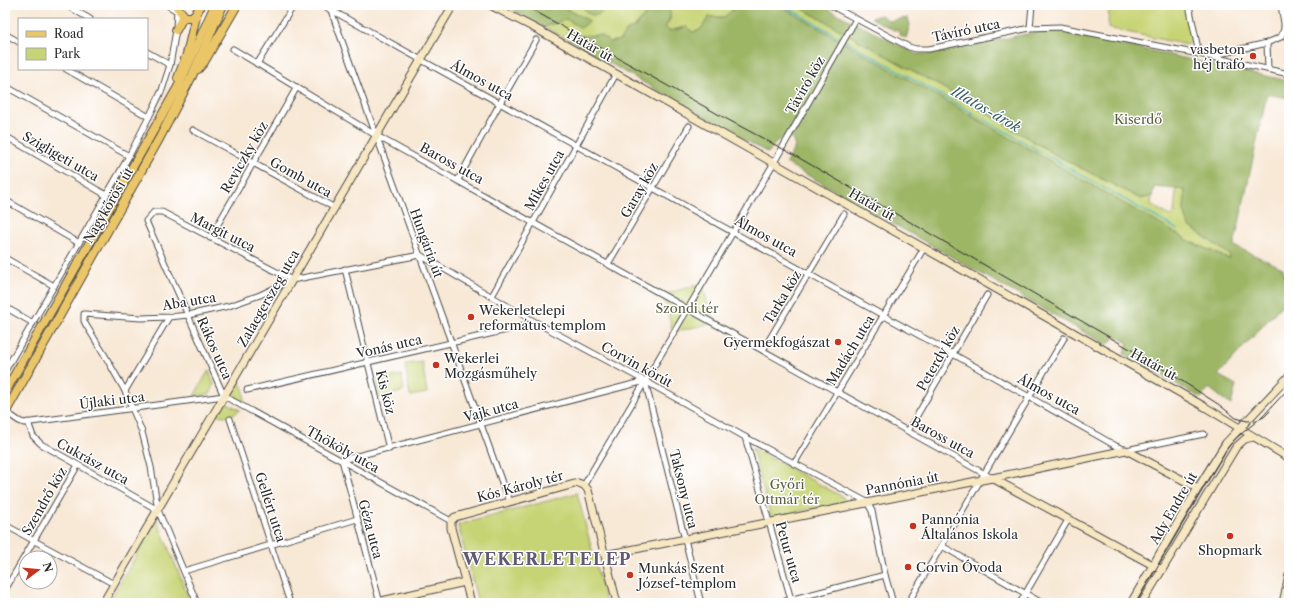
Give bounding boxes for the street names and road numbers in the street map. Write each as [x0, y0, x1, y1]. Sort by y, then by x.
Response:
street label: Távíró utca [931, 15, 1002, 45]
street label: Határ út [564, 25, 616, 65]
street label: Távíró köz [782, 53, 828, 117]
street label: Álmos utca [447, 56, 516, 104]
street label: Reviczky köz [217, 118, 271, 196]
street label: Szigligeti utca [20, 128, 102, 184]
street label: Baross utca [417, 139, 487, 187]
street label: Mikes utca [521, 147, 567, 213]
street label: Gomb utca [267, 153, 335, 201]
street label: Garay köz [617, 159, 661, 221]
street label: Nagykőrösi út [80, 164, 136, 246]
street label: Határ út [846, 184, 898, 224]
street label: Hungária út [407, 206, 447, 280]
street label: Margit utca [188, 209, 258, 255]
street label: Álmos utca [731, 212, 800, 260]
street label: Zalaegerszeg utca [234, 246, 302, 349]
street label: Tarka köz [760, 267, 804, 327]
street label: Aba utca [160, 289, 217, 313]
street label: Madách utca [823, 312, 877, 388]
street label: Rákos utca [194, 314, 236, 382]
street label: Peterdy köz [913, 322, 963, 393]
street label: Vonás utca [354, 331, 423, 362]
street label: Corvin körút [599, 338, 676, 390]
street label: Határ út [1128, 345, 1180, 383]
street label: Kis köz [373, 368, 399, 416]
street label: Álmos utca [1014, 370, 1083, 418]
street label: Újlaki utca [78, 388, 146, 412]
street label: Vajk utca [461, 395, 520, 425]
street label: Baross utca [908, 413, 978, 461]
street label: Thököly utca [304, 422, 382, 476]
street label: Cukrász utca [54, 435, 132, 487]
street label: Taksony utca [666, 448, 702, 530]
street label: Szendrő köz [18, 464, 70, 538]
street label: Kós Károly tér [475, 467, 565, 505]
street label: Pannónia út [864, 468, 940, 498]
street label: Ady Endre út [1145, 469, 1200, 548]
street label: Gellért utca [252, 470, 290, 544]
street label: Géza utca [355, 498, 387, 561]
street label: Petur utca [773, 519, 805, 585]

